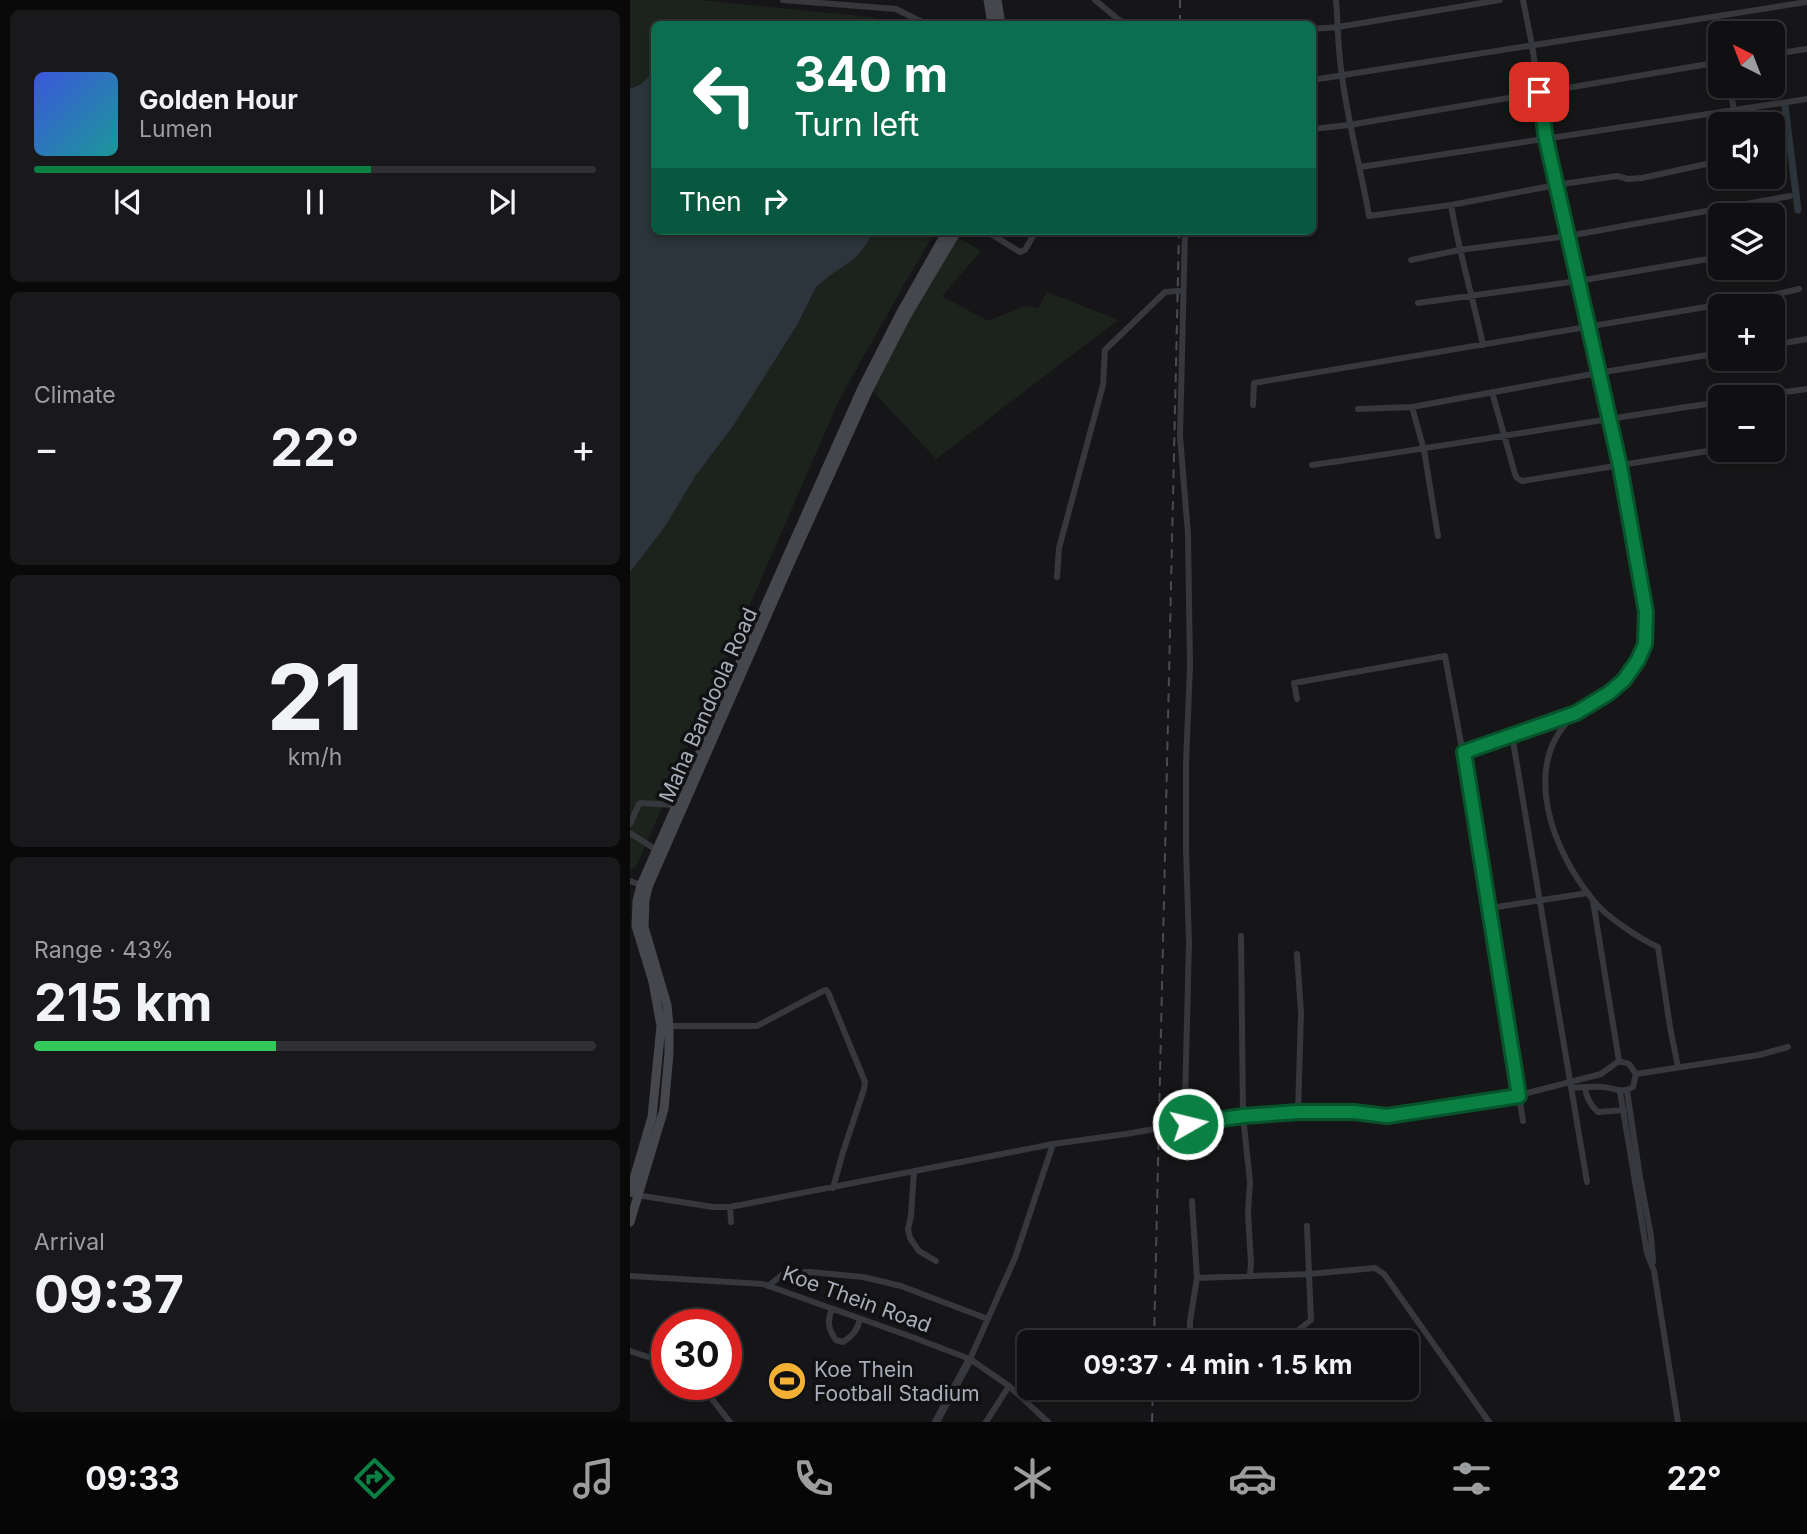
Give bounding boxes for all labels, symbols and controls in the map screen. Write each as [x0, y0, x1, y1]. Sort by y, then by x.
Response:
north arrow [1708, 21, 1785, 98]
map controls [1708, 21, 1785, 462]
text: 340 m [794, 45, 948, 104]
icon: left [679, 49, 770, 140]
pin [1509, 62, 1569, 122]
icon: arrive [1520, 73, 1558, 111]
text: Golden Hour [139, 84, 298, 115]
text: Turn left [794, 105, 919, 144]
button: sound [1708, 112, 1785, 189]
text: Lumen [139, 115, 213, 143]
icon: right [756, 182, 794, 220]
icon: previous [109, 183, 147, 221]
icon: pause [296, 183, 334, 221]
icon: next [483, 183, 521, 221]
text: Then [679, 186, 742, 217]
button: layers [1708, 203, 1785, 280]
button: + [1708, 294, 1785, 371]
text: Climate [34, 381, 116, 409]
button: − [1708, 385, 1785, 462]
text: 22° [270, 416, 360, 479]
text: − [34, 425, 59, 471]
text: + [571, 425, 596, 471]
street label: Maha Bandoola Road [654, 604, 762, 806]
text: 21 [267, 642, 363, 752]
text: km/h [288, 743, 342, 771]
text: Range · 43% [34, 936, 174, 964]
text: 215 km [34, 971, 212, 1034]
position arrow [1151, 1087, 1225, 1161]
text: Arrival [34, 1228, 105, 1256]
street label: Koe Thein Road [779, 1261, 935, 1337]
text: 09:37 [34, 1263, 184, 1326]
speed limit sign: 30 [651, 1309, 742, 1400]
text: 09:37 · 4 min · 1.5 km [1083, 1349, 1353, 1380]
place label: Koe Thein Football Stadium [814, 1357, 980, 1406]
sports icon: Koe Thein Football Stadium [766, 1360, 808, 1402]
icon: directions [350, 1454, 399, 1503]
icon: music [569, 1454, 618, 1503]
icon: phone [789, 1454, 838, 1503]
icon: climate [1008, 1454, 1057, 1503]
icon: car [1228, 1454, 1277, 1503]
icon: filters [1447, 1454, 1496, 1503]
text: 09:33 [85, 1459, 180, 1498]
text: 22° [1667, 1459, 1722, 1498]

